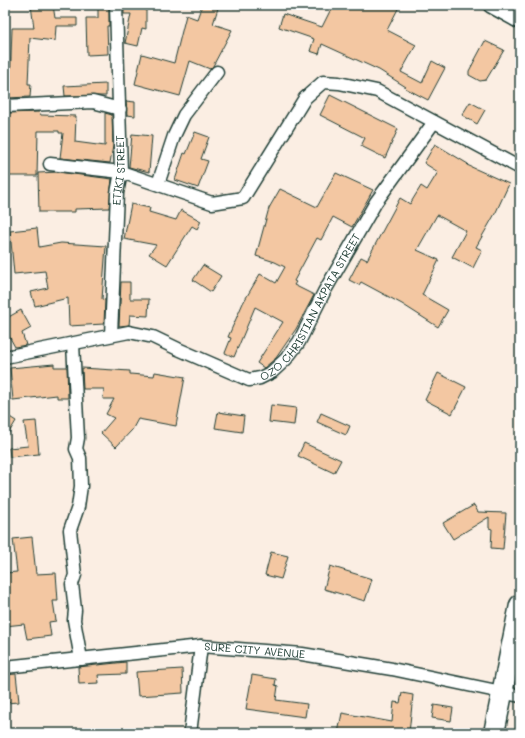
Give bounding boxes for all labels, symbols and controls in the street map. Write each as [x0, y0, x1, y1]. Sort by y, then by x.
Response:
street label: ETIKI STREET [108, 135, 128, 206]
street label: OZO CHRISTIAN AKPATA STREET [257, 230, 363, 384]
street label: SURE CITY AVENUE [204, 638, 306, 661]

